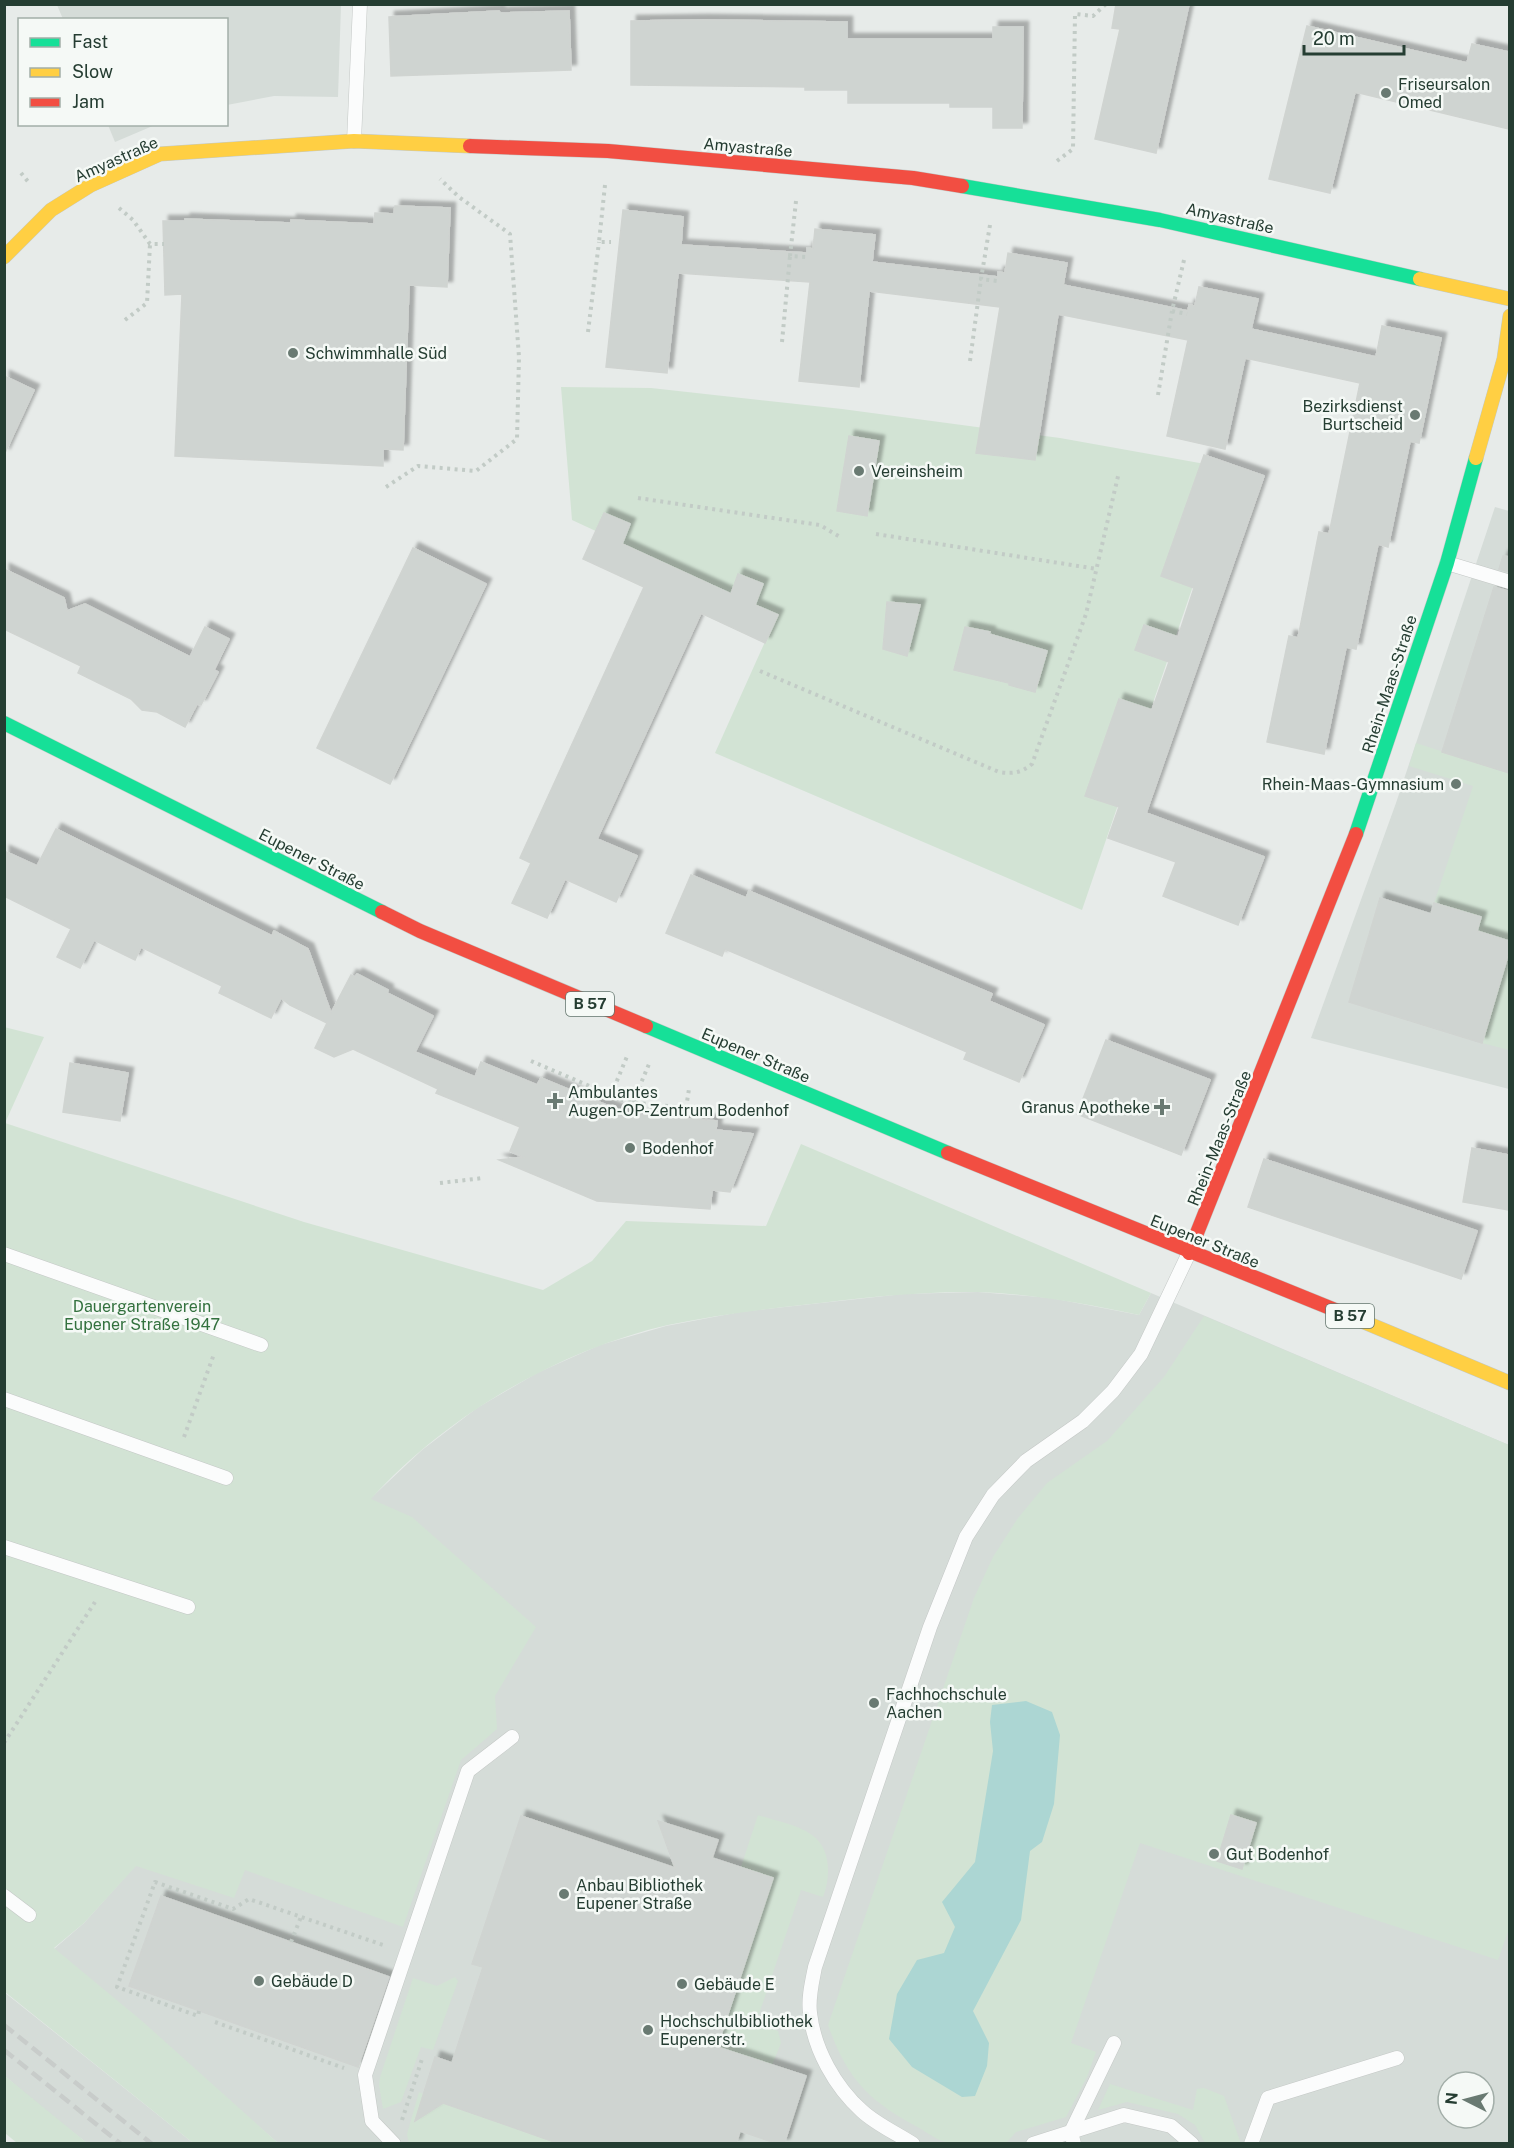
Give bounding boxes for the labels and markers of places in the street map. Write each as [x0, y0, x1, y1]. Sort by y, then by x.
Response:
place label: Friseursalon Omed [1398, 75, 1490, 112]
marker: Friseursalon Omed [1379, 86, 1393, 100]
place label: Schwimmhalle Süd [305, 344, 447, 363]
marker: Schwimmhalle Süd [286, 346, 300, 360]
place label: Bezirksdienst Burtscheid [1302, 397, 1403, 434]
marker: Bezirksdienst Burtscheid [1408, 408, 1422, 422]
place label: Vereinsheim [871, 462, 963, 481]
marker: Vereinsheim [852, 464, 866, 478]
place label: Rhein-Maas-Gymnasium [1262, 775, 1444, 794]
marker: Rhein-Maas-Gymnasium [1449, 777, 1463, 791]
place label: Ambulantes Augen-OP-Zentrum Bodenhof [568, 1083, 789, 1120]
marker: Ambulantes Augen-OP-Zentrum Bodenhof [546, 1092, 564, 1110]
place label: Granus Apotheke [1021, 1098, 1150, 1117]
marker: Granus Apotheke [1155, 1100, 1169, 1114]
place label: Bodenhof [642, 1139, 714, 1158]
marker: Bodenhof [623, 1141, 637, 1155]
place label: Fachhochschule Aachen [886, 1685, 1007, 1722]
marker: Fachhochschule Aachen [867, 1696, 881, 1710]
place label: Gut Bodenhof [1226, 1845, 1329, 1864]
marker: Gut Bodenhof [1207, 1847, 1221, 1861]
place label: Anbau Bibliothek Eupener Straße [576, 1876, 703, 1913]
marker: Anbau Bibliothek Eupener Straße [557, 1887, 571, 1901]
place label: Gebäude D [271, 1972, 353, 1991]
marker: Gebäude D [252, 1974, 266, 1988]
place label: Gebäude E [694, 1975, 775, 1994]
marker: Gebäude E [675, 1977, 689, 1991]
place label: Hochschulbibliothek Eupenerstr. [660, 2012, 813, 2049]
marker: Hochschulbibliothek Eupenerstr. [641, 2023, 655, 2037]

